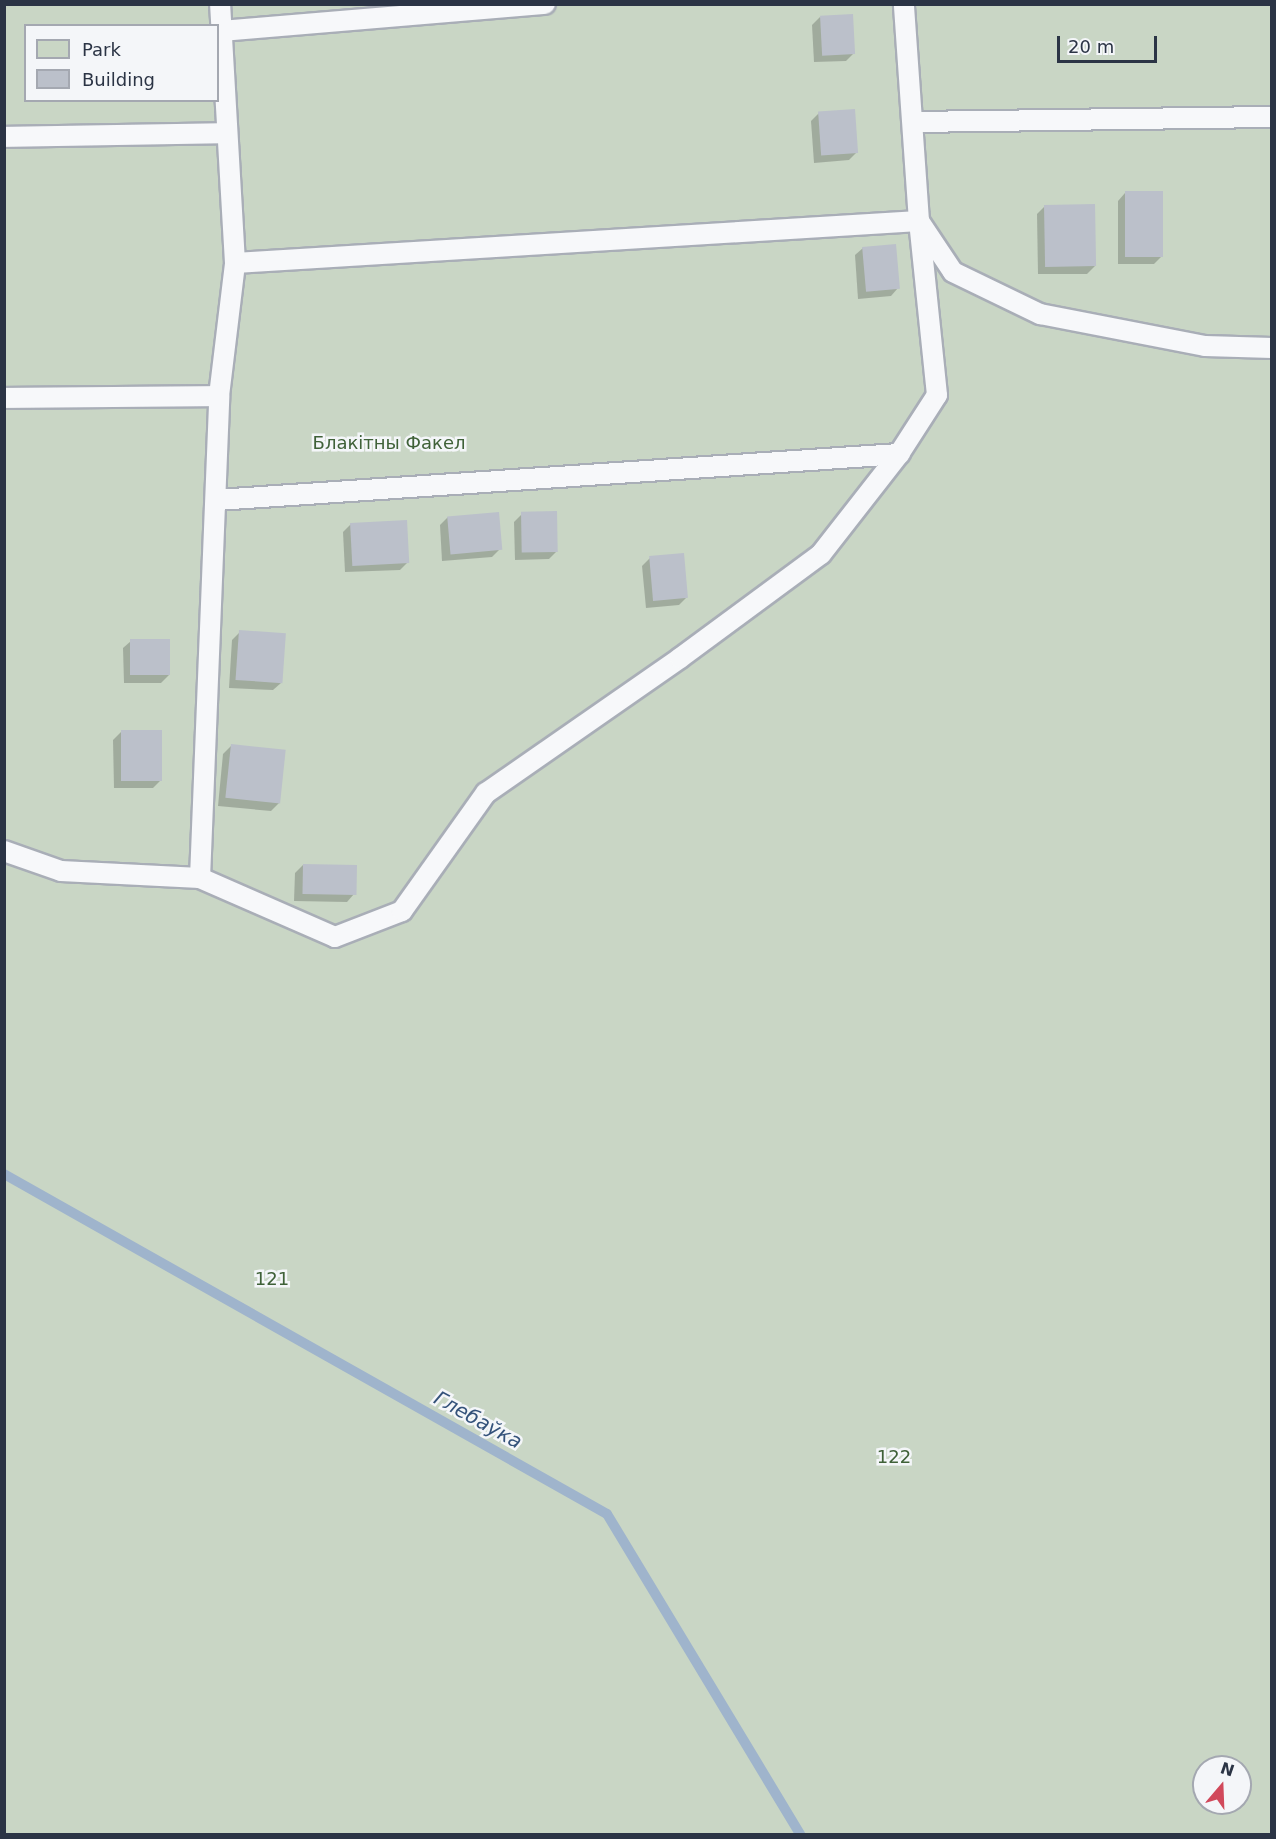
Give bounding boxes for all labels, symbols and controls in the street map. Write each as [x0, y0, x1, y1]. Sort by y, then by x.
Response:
legend [24, 24, 219, 102]
scale bar [1060, 24, 1160, 62]
text: 20 m [1068, 36, 1114, 57]
text: Park [82, 39, 121, 60]
text: Building [82, 69, 155, 90]
park label: Блакітны Факел [313, 432, 465, 454]
park label: 121 [255, 1268, 289, 1290]
water label: Глебаўка [430, 1386, 526, 1454]
park label: 122 [877, 1446, 911, 1468]
north arrow [1192, 1755, 1252, 1815]
text: N [1218, 1758, 1237, 1781]

